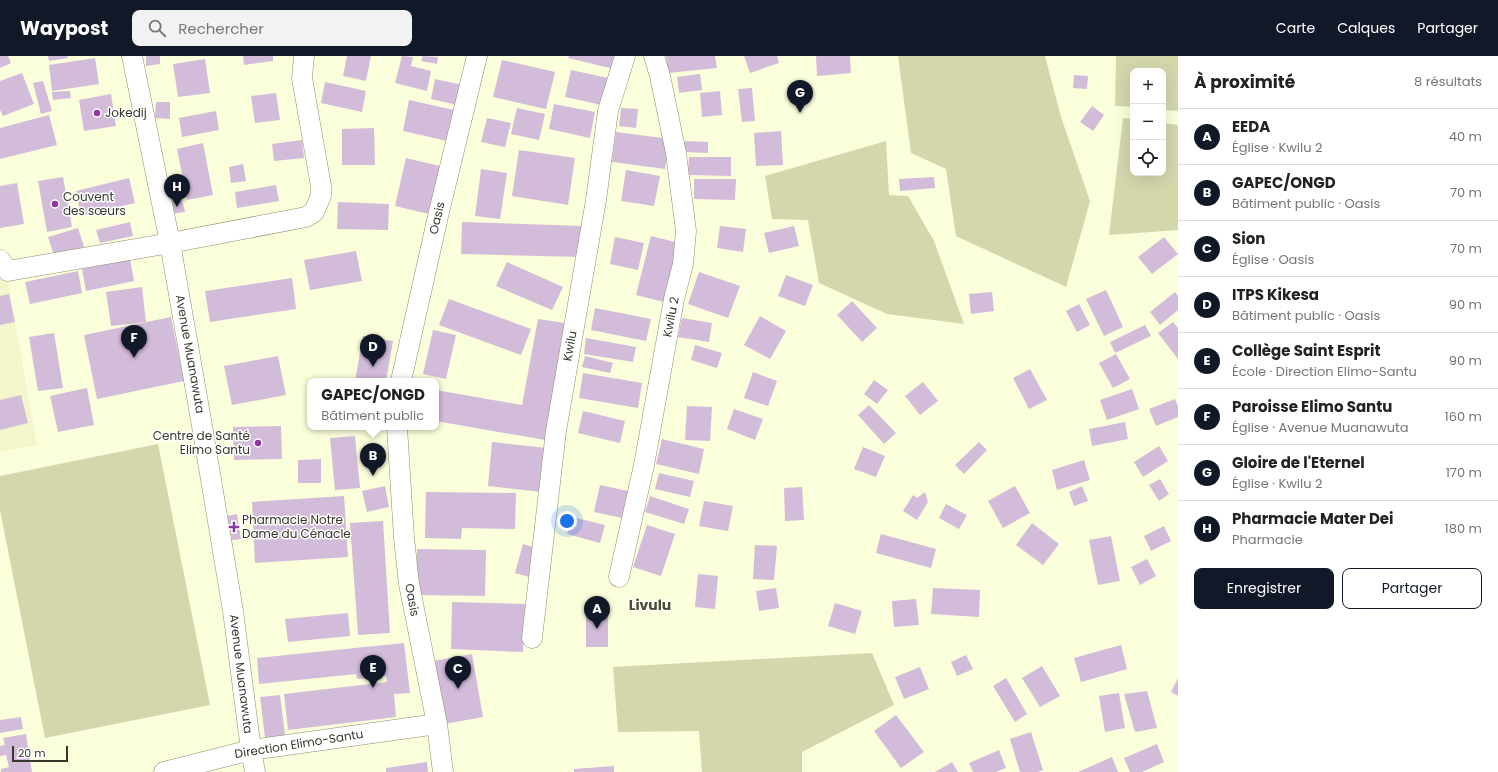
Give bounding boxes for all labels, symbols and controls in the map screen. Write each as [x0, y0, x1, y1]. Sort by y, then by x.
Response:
search box [132, 10, 412, 46]
text: Waypost [20, 15, 108, 42]
icon: search [146, 17, 168, 39]
text: Rechercher [178, 18, 264, 39]
text: Carte [1276, 18, 1315, 38]
text: Calques [1337, 18, 1395, 38]
text: Partager [1417, 18, 1478, 38]
map controls [1130, 68, 1166, 176]
button: + [1130, 68, 1166, 104]
text: À proximité [1194, 70, 1295, 94]
text: 8 résultats [1414, 72, 1482, 91]
pin: G [787, 80, 813, 113]
place label: Jokedij [105, 104, 147, 121]
button: − [1130, 104, 1166, 140]
marker: Jokedij [92, 108, 102, 118]
text: EEDA [1232, 116, 1270, 137]
text: A [1202, 127, 1212, 146]
text: 40 m [1449, 127, 1482, 146]
text: Église · Kwilu 2 [1232, 138, 1323, 157]
button: locate [1130, 140, 1166, 176]
text: GAPEC/ONGD [1232, 172, 1336, 193]
pin: H [164, 174, 190, 207]
text: B [1203, 183, 1211, 202]
text: 70 m [1450, 183, 1482, 202]
place label: Couvent des sœurs [63, 188, 126, 219]
text: Bâtiment public · Oasis [1232, 194, 1380, 213]
marker: Couvent des sœurs [50, 199, 60, 209]
street label: Oasis [425, 200, 449, 236]
text: Sion [1232, 228, 1265, 249]
text: C [1202, 239, 1212, 258]
text: 70 m [1450, 239, 1482, 258]
text: Église · Oasis [1232, 250, 1314, 269]
text: ITPS Kikesa [1232, 284, 1319, 305]
street label: Avenue Muanawuta [172, 293, 209, 415]
street label: Kwilu 2 [658, 295, 683, 339]
text: D [1202, 295, 1212, 314]
text: 90 m [1449, 295, 1482, 314]
text: Bâtiment public · Oasis [1232, 306, 1380, 325]
pin: F [121, 325, 147, 358]
street label: Kwilu [558, 329, 581, 362]
pin: D [360, 334, 386, 367]
text: Collège Saint Esprit [1232, 340, 1381, 361]
text: E [1203, 351, 1211, 370]
text: 90 m [1449, 351, 1482, 370]
text: École · Direction Elimo-Santu [1232, 362, 1417, 381]
popup [307, 378, 439, 430]
text: GAPEC/ONGD [321, 384, 425, 405]
text: Paroisse Elimo Santu [1232, 396, 1392, 417]
text: Bâtiment public [321, 406, 424, 425]
text: F [1203, 407, 1211, 426]
text: 160 m [1445, 407, 1482, 426]
text: Église · Avenue Muanawuta [1232, 418, 1409, 437]
place label: Centre de Santé Elimo Santu [153, 427, 250, 458]
marker: Centre de Santé Elimo Santu [253, 438, 263, 448]
pin: B [360, 443, 386, 476]
text: Gloire de l'Eternel [1232, 452, 1365, 473]
text: G [1202, 463, 1212, 482]
text: 170 m [1446, 463, 1482, 482]
text: Église · Kwilu 2 [1232, 474, 1323, 493]
text: Pharmacie Mater Dei [1232, 508, 1394, 529]
place label: Pharmacie Notre Dame du Cénacle [242, 511, 351, 542]
your location [557, 511, 577, 531]
text: H [1202, 519, 1212, 538]
text: 180 m [1445, 519, 1482, 538]
marker: Pharmacie Notre Dame du Cénacle [229, 522, 239, 532]
text: Pharmacie [1232, 530, 1303, 549]
button: Enregistrer [1194, 568, 1334, 609]
button: Partager [1342, 568, 1482, 609]
street label: Oasis [401, 582, 424, 618]
district label: Livulu [629, 595, 671, 615]
pin: A [584, 596, 610, 629]
street label: Avenue Muanawuta [226, 613, 257, 735]
pin: E [360, 655, 386, 688]
pin: C [445, 656, 471, 689]
street label: Direction Elimo-Santu [233, 725, 365, 762]
scale bar [12, 744, 68, 763]
text: 20 m [18, 745, 46, 761]

